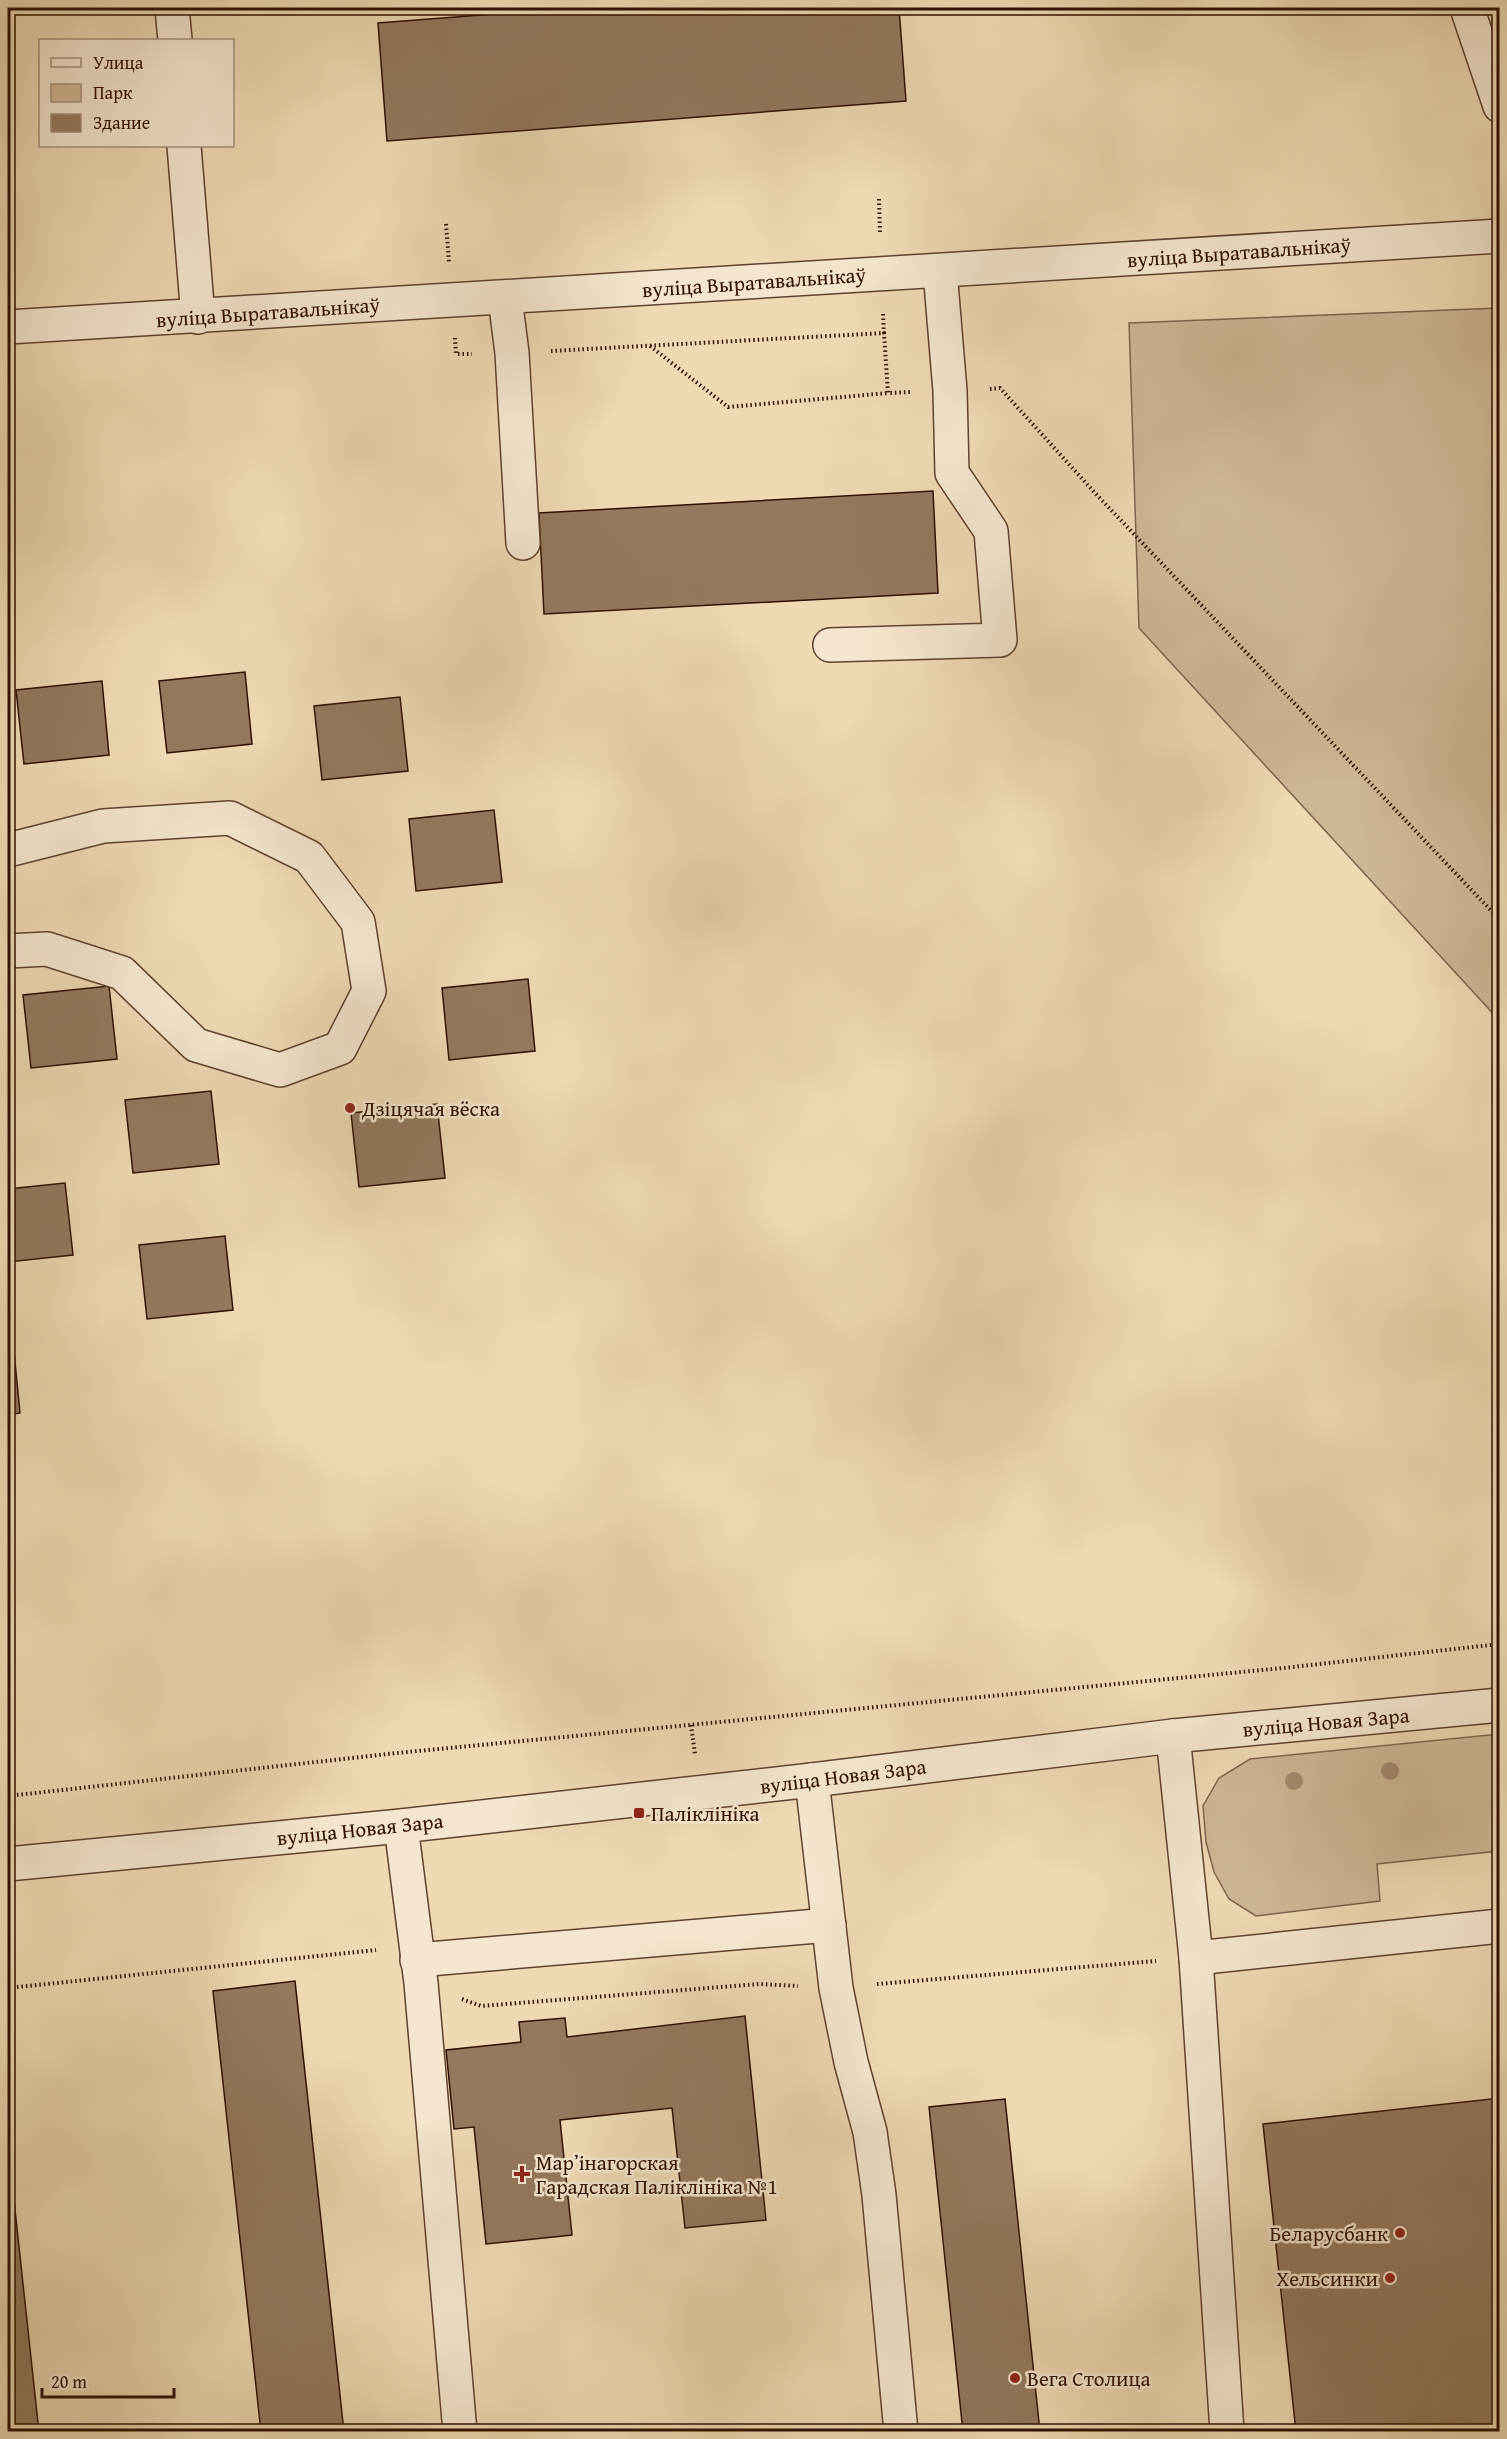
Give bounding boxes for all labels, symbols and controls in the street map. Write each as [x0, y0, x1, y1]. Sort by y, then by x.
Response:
legend [39, 39, 234, 147]
text: Улица [93, 49, 144, 76]
text: Парк [93, 79, 133, 106]
text: Здание [93, 109, 150, 136]
street label: вуліца Выратавальнікаў [1126, 229, 1352, 275]
street label: вуліца Выратавальнікаў [641, 259, 867, 305]
street label: вуліца Выратавальнікаў [155, 289, 381, 335]
place label: Дзіцячая вёска [361, 1093, 500, 1124]
marker: Дзіцячая вёска [343, 1101, 357, 1115]
street label: вуліца Новая Зара [1241, 1699, 1411, 1745]
street label: вуліца Новая Зара [758, 1750, 928, 1802]
place label: Паліклініка [651, 1798, 760, 1829]
street label: вуліца Новая Зара [275, 1805, 445, 1853]
marker: Паліклініка [632, 1806, 646, 1820]
place label: Марʼінагорская Гарадская Паліклініка №1 [536, 2147, 778, 2202]
marker: Марʼінагорская Гарадская Паліклініка №1 [513, 2165, 531, 2183]
place label: Беларусбанк [1269, 2218, 1388, 2249]
marker: Беларусбанк [1393, 2226, 1407, 2240]
place label: Хельсинки [1276, 2263, 1378, 2294]
marker: Хельсинки [1383, 2271, 1397, 2285]
scale bar [42, 2361, 174, 2399]
place label: Вега Столица [1027, 2363, 1151, 2394]
text: 20 m [51, 2368, 87, 2395]
marker: Вега Столица [1008, 2371, 1022, 2385]

